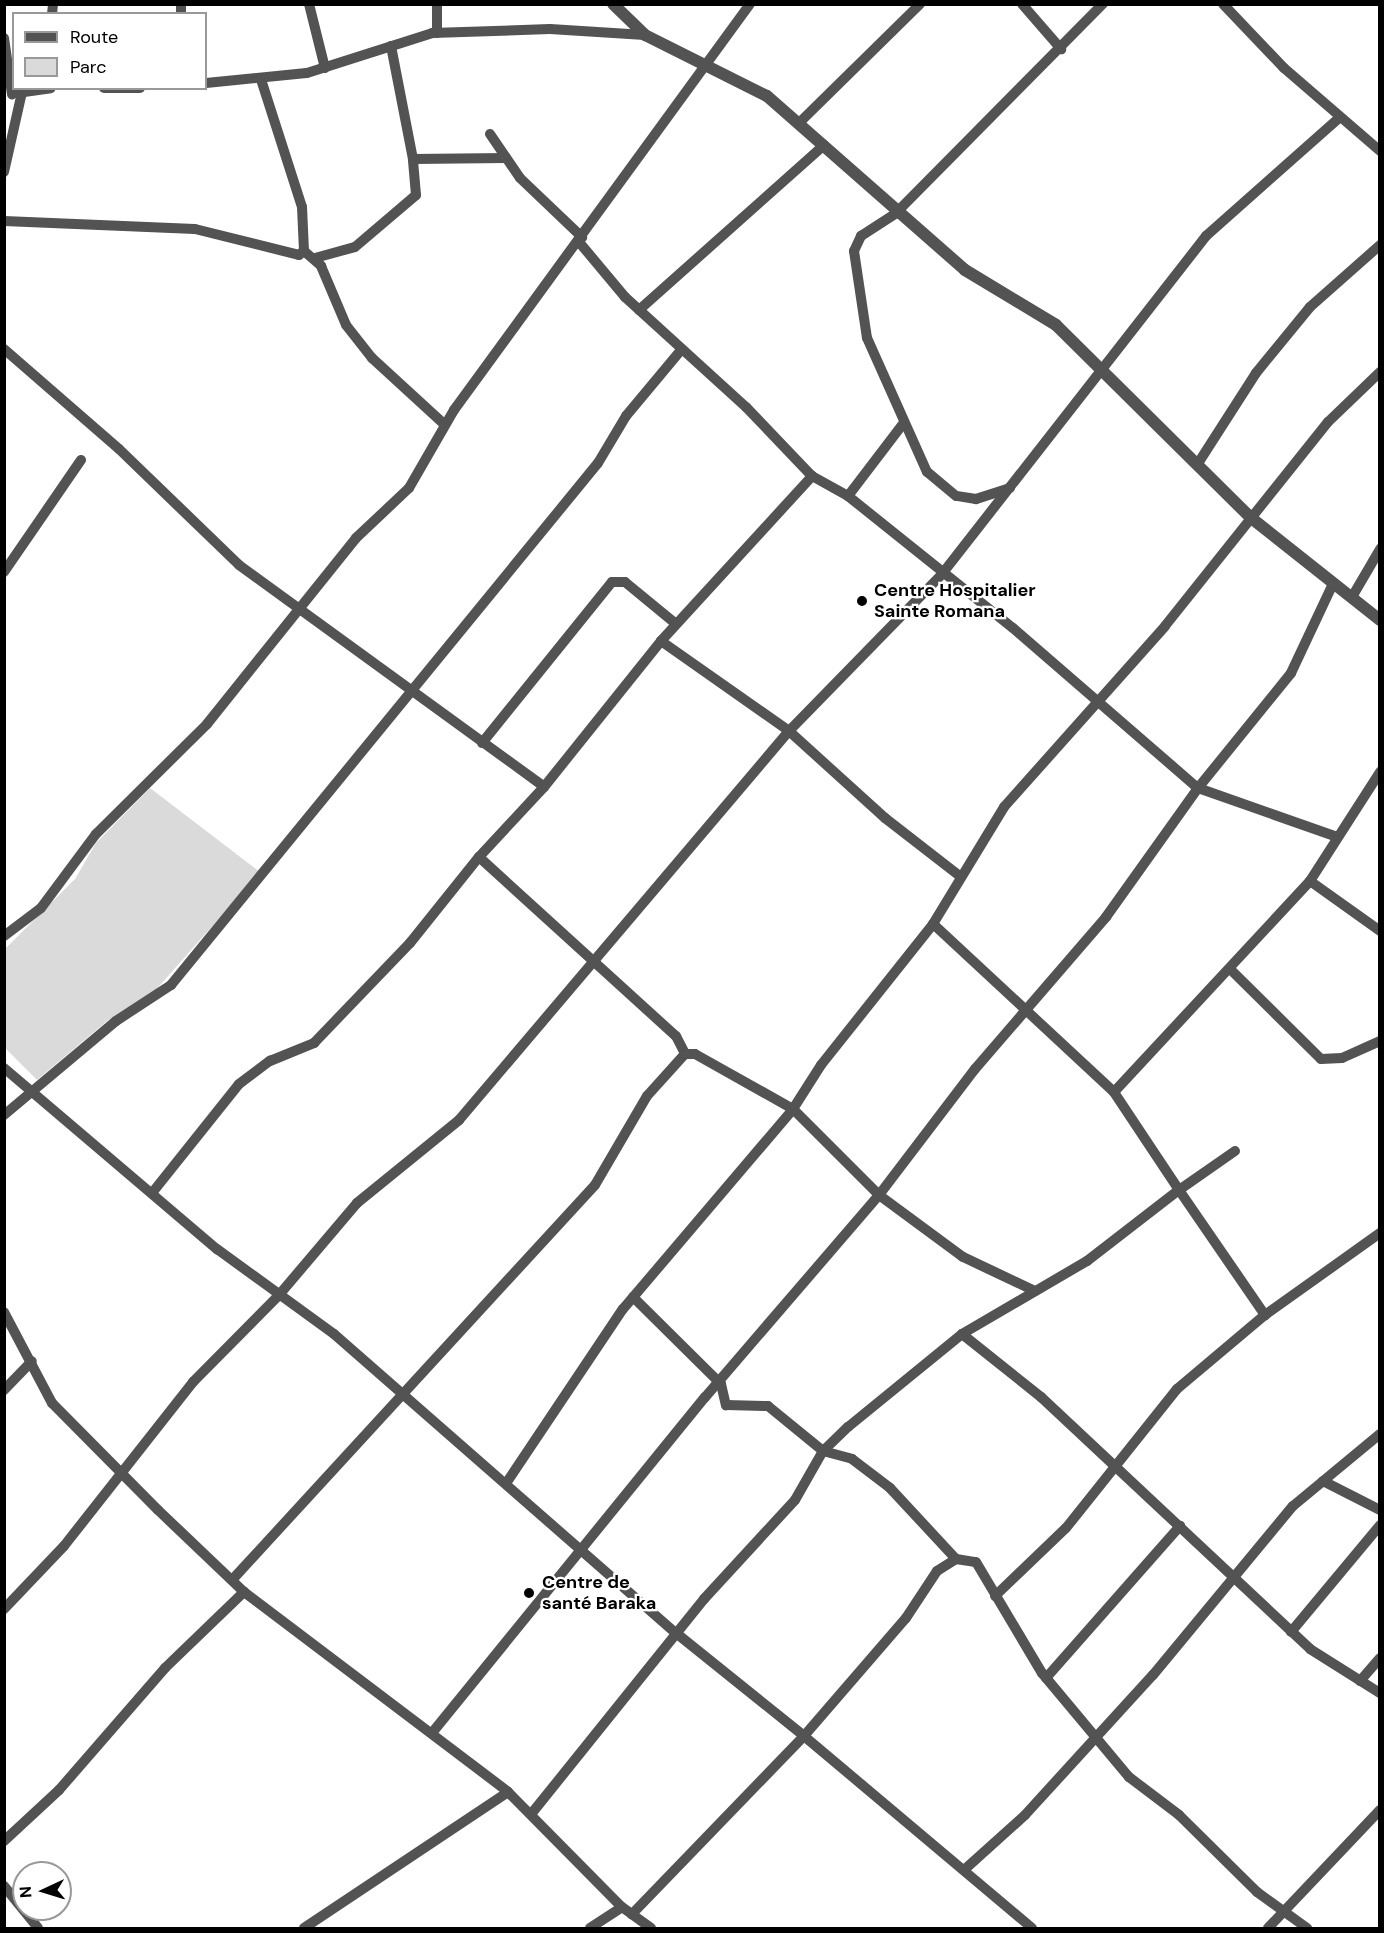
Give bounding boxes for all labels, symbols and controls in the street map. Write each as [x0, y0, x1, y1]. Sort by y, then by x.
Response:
legend [12, 12, 207, 90]
text: Route [70, 25, 118, 49]
text: Parc [70, 55, 106, 79]
place label: Centre Hospitalier Sainte Romana [874, 580, 1036, 622]
marker: Centre Hospitalier Sainte Romana [855, 594, 869, 608]
place label: Centre de santé Baraka [542, 1572, 656, 1614]
marker: Centre de santé Baraka [520, 1584, 538, 1602]
north arrow [12, 1861, 72, 1921]
text: N [15, 1886, 36, 1899]

